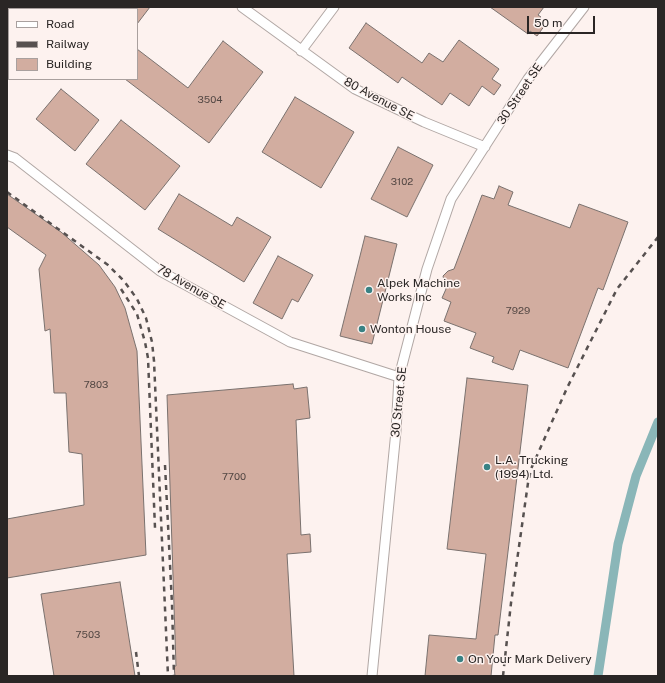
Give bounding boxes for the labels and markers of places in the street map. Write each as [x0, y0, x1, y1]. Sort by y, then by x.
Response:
place label: Alpek Machine Works Inc [377, 276, 460, 304]
marker: Alpek Machine Works Inc [364, 285, 374, 295]
place label: Wonton House [370, 322, 451, 336]
marker: Wonton House [357, 324, 367, 334]
place label: L.A. Trucking (1994) Ltd. [495, 453, 568, 481]
marker: L.A. Trucking (1994) Ltd. [482, 462, 492, 472]
place label: On Your Mark Delivery [468, 652, 592, 666]
marker: On Your Mark Delivery [455, 654, 465, 664]

